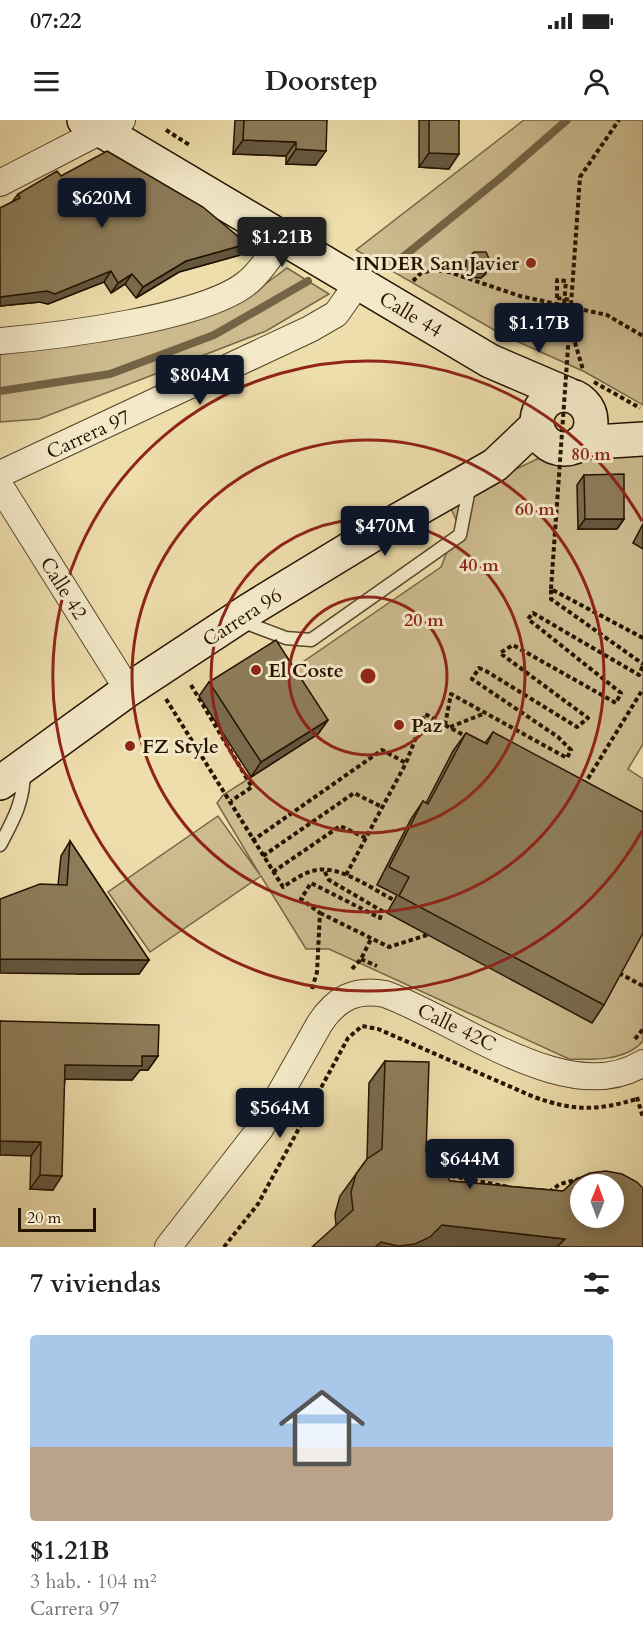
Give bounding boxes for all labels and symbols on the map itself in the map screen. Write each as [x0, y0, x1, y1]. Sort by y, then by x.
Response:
pin: $620M [60, 178, 144, 229]
pin: $1.21B [233, 217, 331, 268]
place label: INDER San Javier [355, 250, 520, 277]
marker: INDER San Javier [524, 256, 538, 270]
street label: Calle 44 [374, 285, 447, 344]
pin: $1.17B [490, 303, 588, 354]
pin: $804M [158, 355, 242, 406]
street label: Carrera 97 [42, 403, 134, 466]
text: 80 m [571, 442, 611, 467]
text: 60 m [515, 497, 555, 522]
pin: $470M [343, 506, 427, 557]
street label: Calle 42 [34, 552, 93, 625]
text: 40 m [459, 553, 499, 578]
street label: Carrera 96 [197, 582, 287, 653]
text: 20 m [404, 608, 444, 633]
place label: El Coste [268, 657, 344, 684]
marker: El Coste [249, 663, 263, 677]
centre of rings [358, 666, 378, 686]
place label: Paz [411, 712, 443, 739]
marker: Paz [392, 718, 406, 732]
place label: FZ Style [142, 733, 219, 760]
marker: FZ Style [123, 739, 137, 753]
street label: Calle 42C [413, 997, 501, 1058]
pin: $564M [238, 1088, 322, 1139]
pin: $644M [428, 1139, 512, 1190]
north arrow [570, 1174, 624, 1228]
scale bar [18, 1205, 96, 1232]

